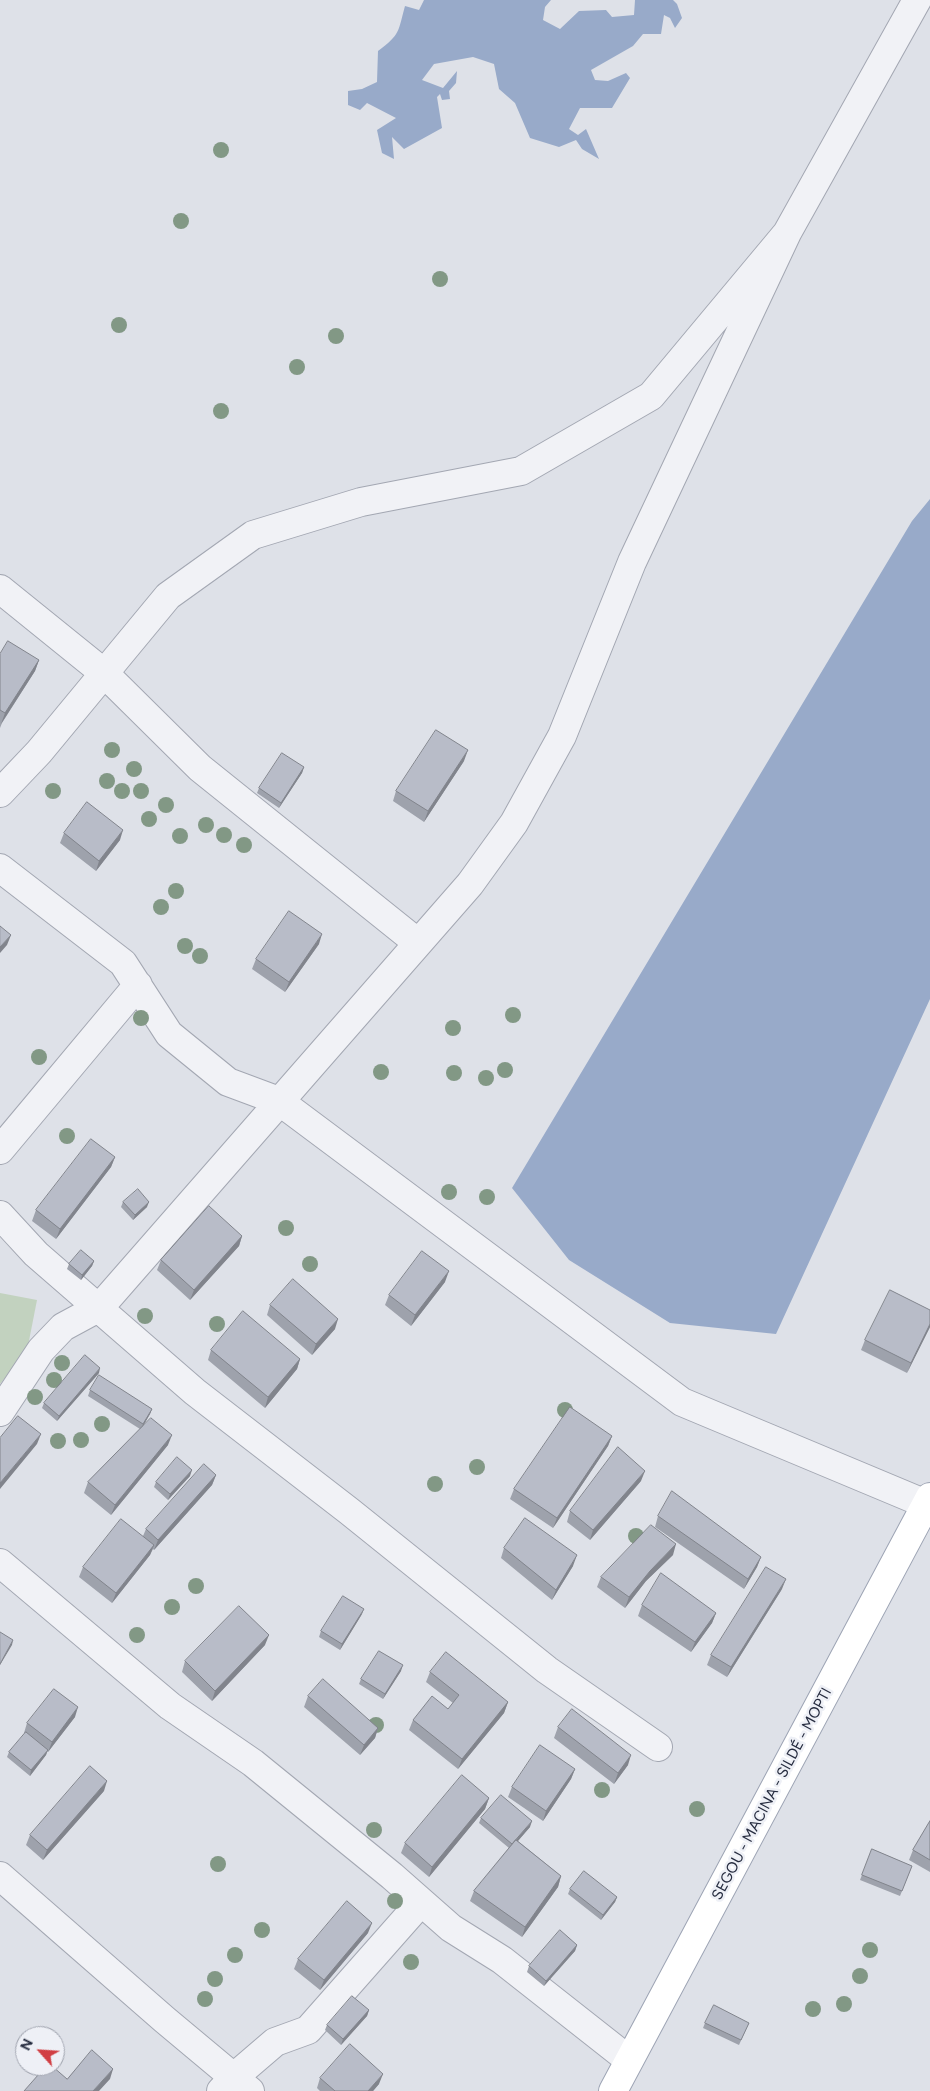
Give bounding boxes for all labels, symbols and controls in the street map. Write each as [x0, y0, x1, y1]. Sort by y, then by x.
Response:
street label: SEGOU - MACINA - SILDÉ - MOPTI [708, 1685, 836, 1903]
north arrow [15, 2026, 65, 2076]
text: N [17, 2036, 37, 2053]

